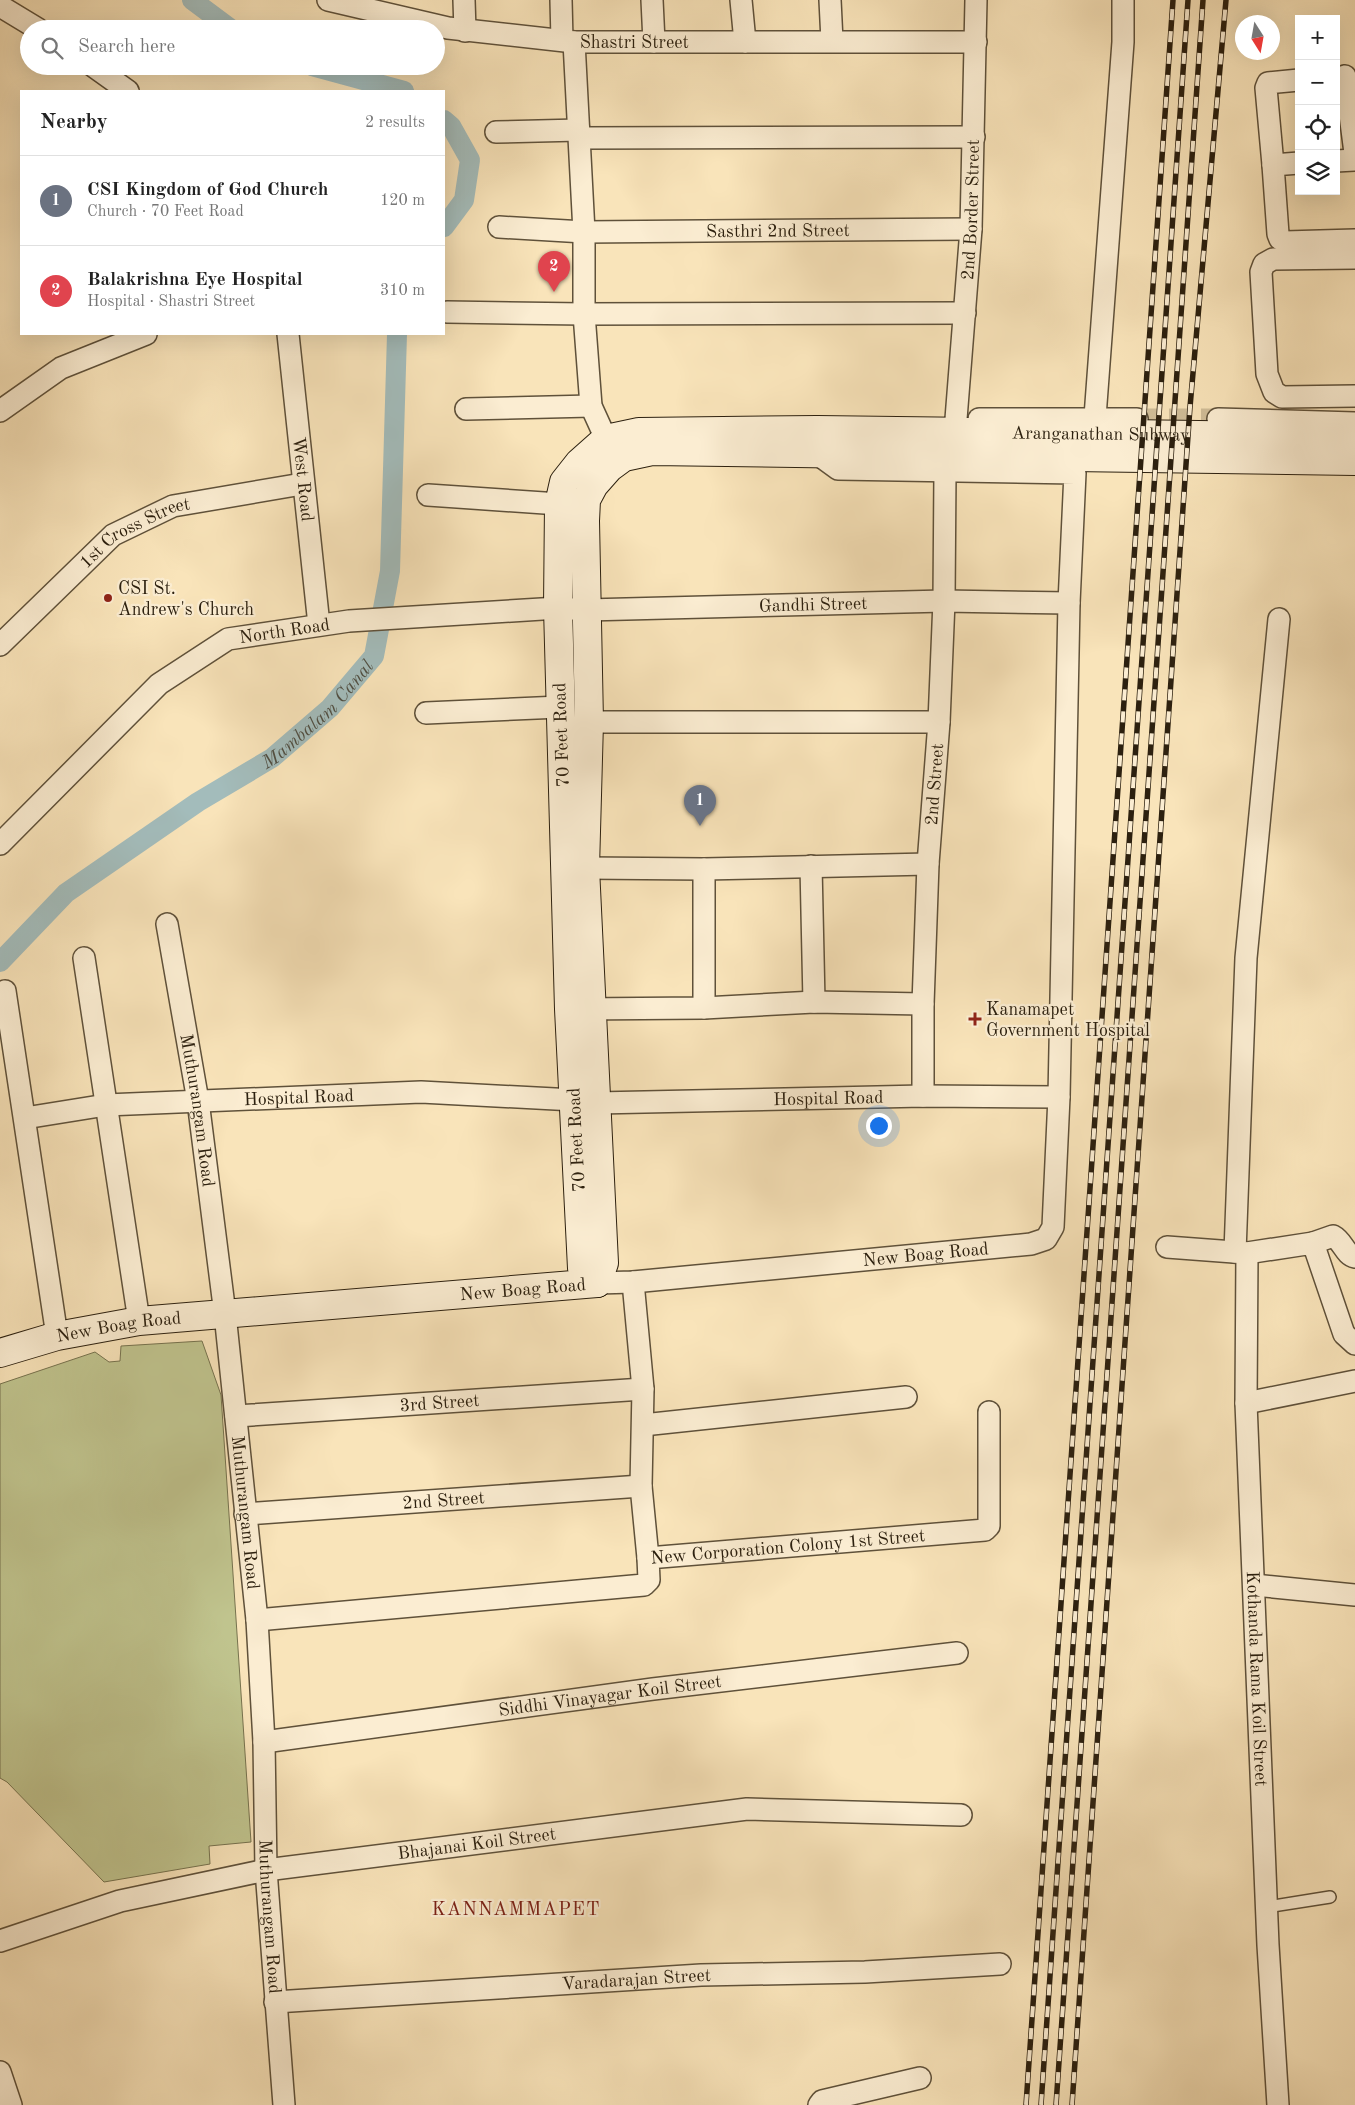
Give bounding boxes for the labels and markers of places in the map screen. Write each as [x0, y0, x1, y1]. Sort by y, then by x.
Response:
pin: 2 [538, 251, 570, 292]
place label: CSI St. Andrew's Church [118, 580, 254, 619]
marker: CSI St. Andrew's Church [102, 592, 114, 604]
pin: 1 [684, 785, 716, 826]
place label: Kanamapet Government Hospital [986, 1001, 1150, 1040]
marker: Kanamapet Government Hospital [968, 1012, 982, 1026]

